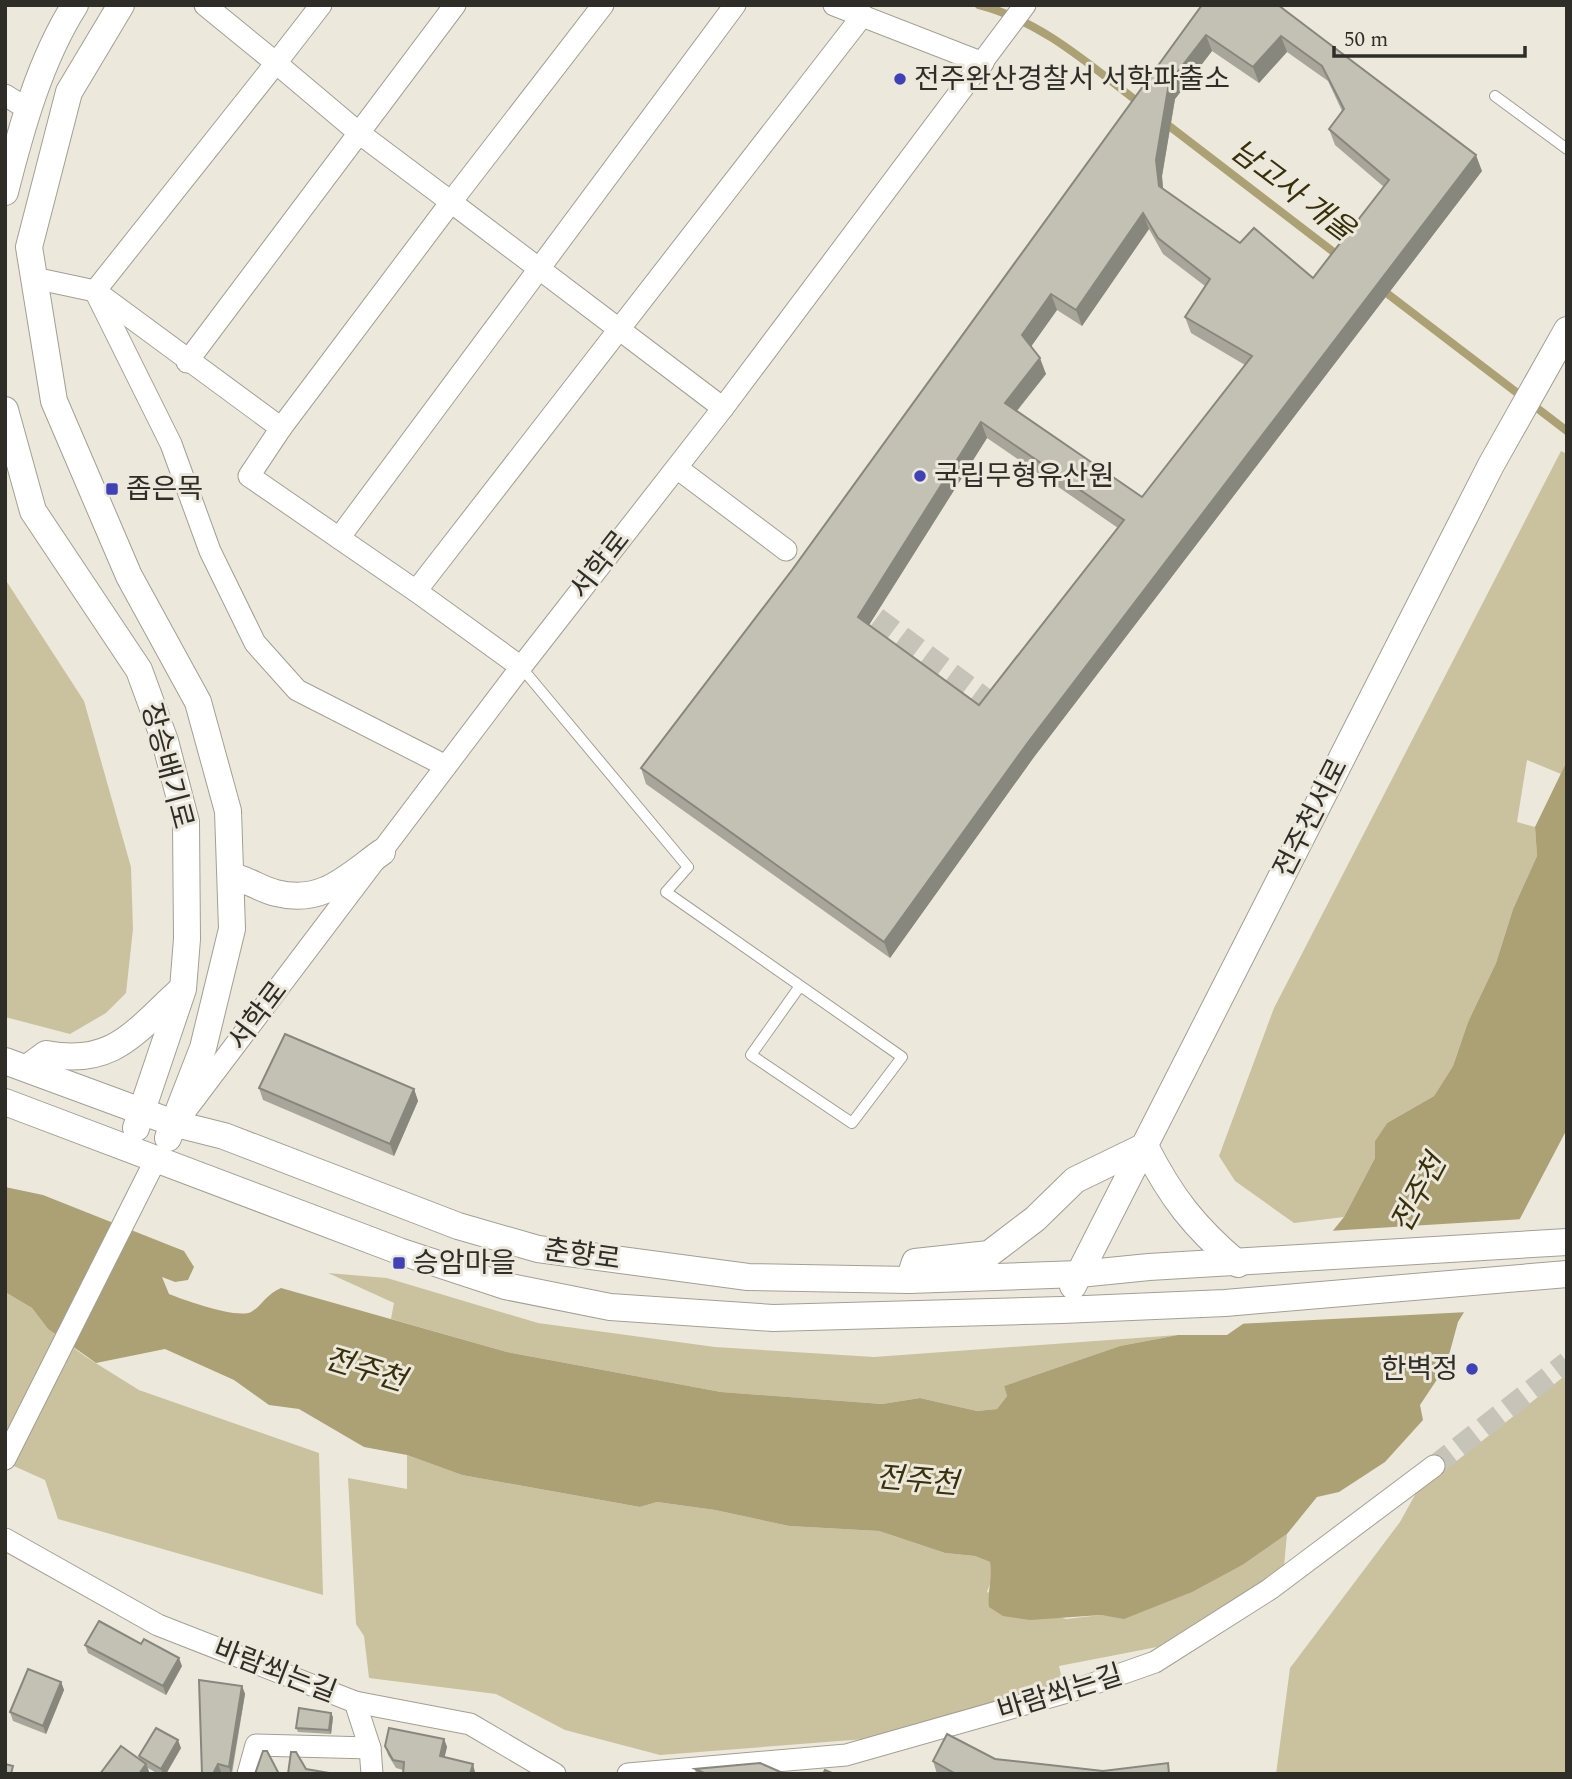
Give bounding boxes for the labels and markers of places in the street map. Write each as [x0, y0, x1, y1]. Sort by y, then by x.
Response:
place label: 전주완산경찰서 서학파출소 [914, 58, 1230, 101]
marker: 전주완산경찰서 서학파출소 [892, 71, 908, 87]
place label: 국립무형유산원 [934, 455, 1114, 498]
place label: 좁은목 [126, 468, 203, 511]
marker: 국립무형유산원 [912, 468, 928, 484]
marker: 좁은목 [104, 481, 120, 497]
place label: 승암마을 [413, 1242, 516, 1285]
marker: 승암마을 [391, 1255, 407, 1271]
place label: 한벽정 [1381, 1348, 1458, 1391]
marker: 한벽정 [1464, 1361, 1480, 1377]

